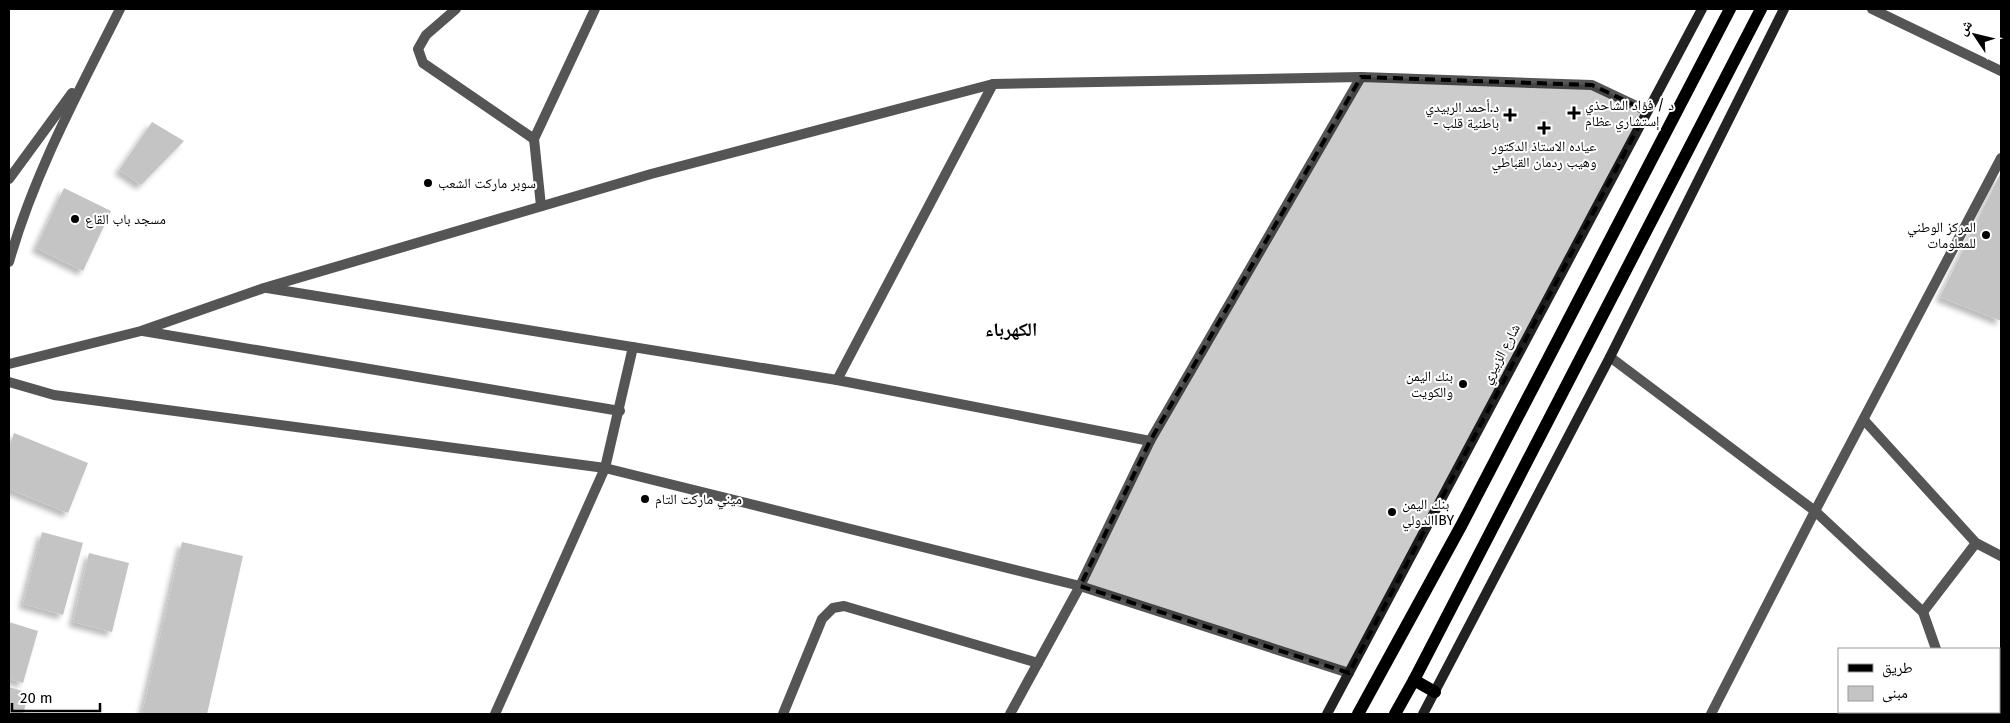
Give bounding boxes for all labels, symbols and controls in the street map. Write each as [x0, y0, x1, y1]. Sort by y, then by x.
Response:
north arrow [1950, 10, 2000, 60]
text: ش [1954, 17, 1976, 39]
place label: د / فؤاد الشاحذي إستشاري عظام [1585, 97, 1674, 132]
place label: د.أحمد الربيدي - باطنية قلب [1425, 99, 1499, 132]
marker: د / فؤاد الشاحذي إستشاري عظام [1567, 106, 1581, 120]
marker: د.أحمد الربيدي - باطنية قلب [1503, 108, 1517, 122]
marker: عياده الاستاذ الدكتور وهيب ردمان القباطي [1537, 121, 1551, 135]
place label: عياده الاستاذ الدكتور وهيب ردمان القباطي [1491, 138, 1597, 173]
place label: سوبر ماركت الشعب [438, 175, 536, 192]
marker: سوبر ماركت الشعب [422, 177, 434, 189]
place label: مسجد باب القاع [85, 211, 166, 229]
marker: مسجد باب القاع [69, 213, 81, 225]
place label: المركز الوطني للمعلومات [1907, 219, 1976, 252]
marker: المركز الوطني للمعلومات [1980, 229, 1992, 241]
district label: الكهرباء [985, 318, 1037, 341]
street label: شارع الزبيري [1478, 321, 1526, 388]
place label: بنك اليمن والكويت [1406, 368, 1453, 401]
marker: بنك اليمن والكويت [1457, 378, 1469, 390]
place label: ميني ماركت التام [655, 491, 742, 510]
marker: ميني ماركت التام [639, 493, 651, 505]
place label: بنك اليمن الدوليIBY [1402, 496, 1454, 531]
marker: بنك اليمن الدوليIBY [1386, 506, 1398, 518]
legend [1838, 648, 2000, 713]
text: طريق [1882, 659, 1913, 678]
scale bar [12, 680, 100, 712]
text: مبنى [1882, 684, 1908, 703]
text: 20 m [20, 689, 53, 707]

